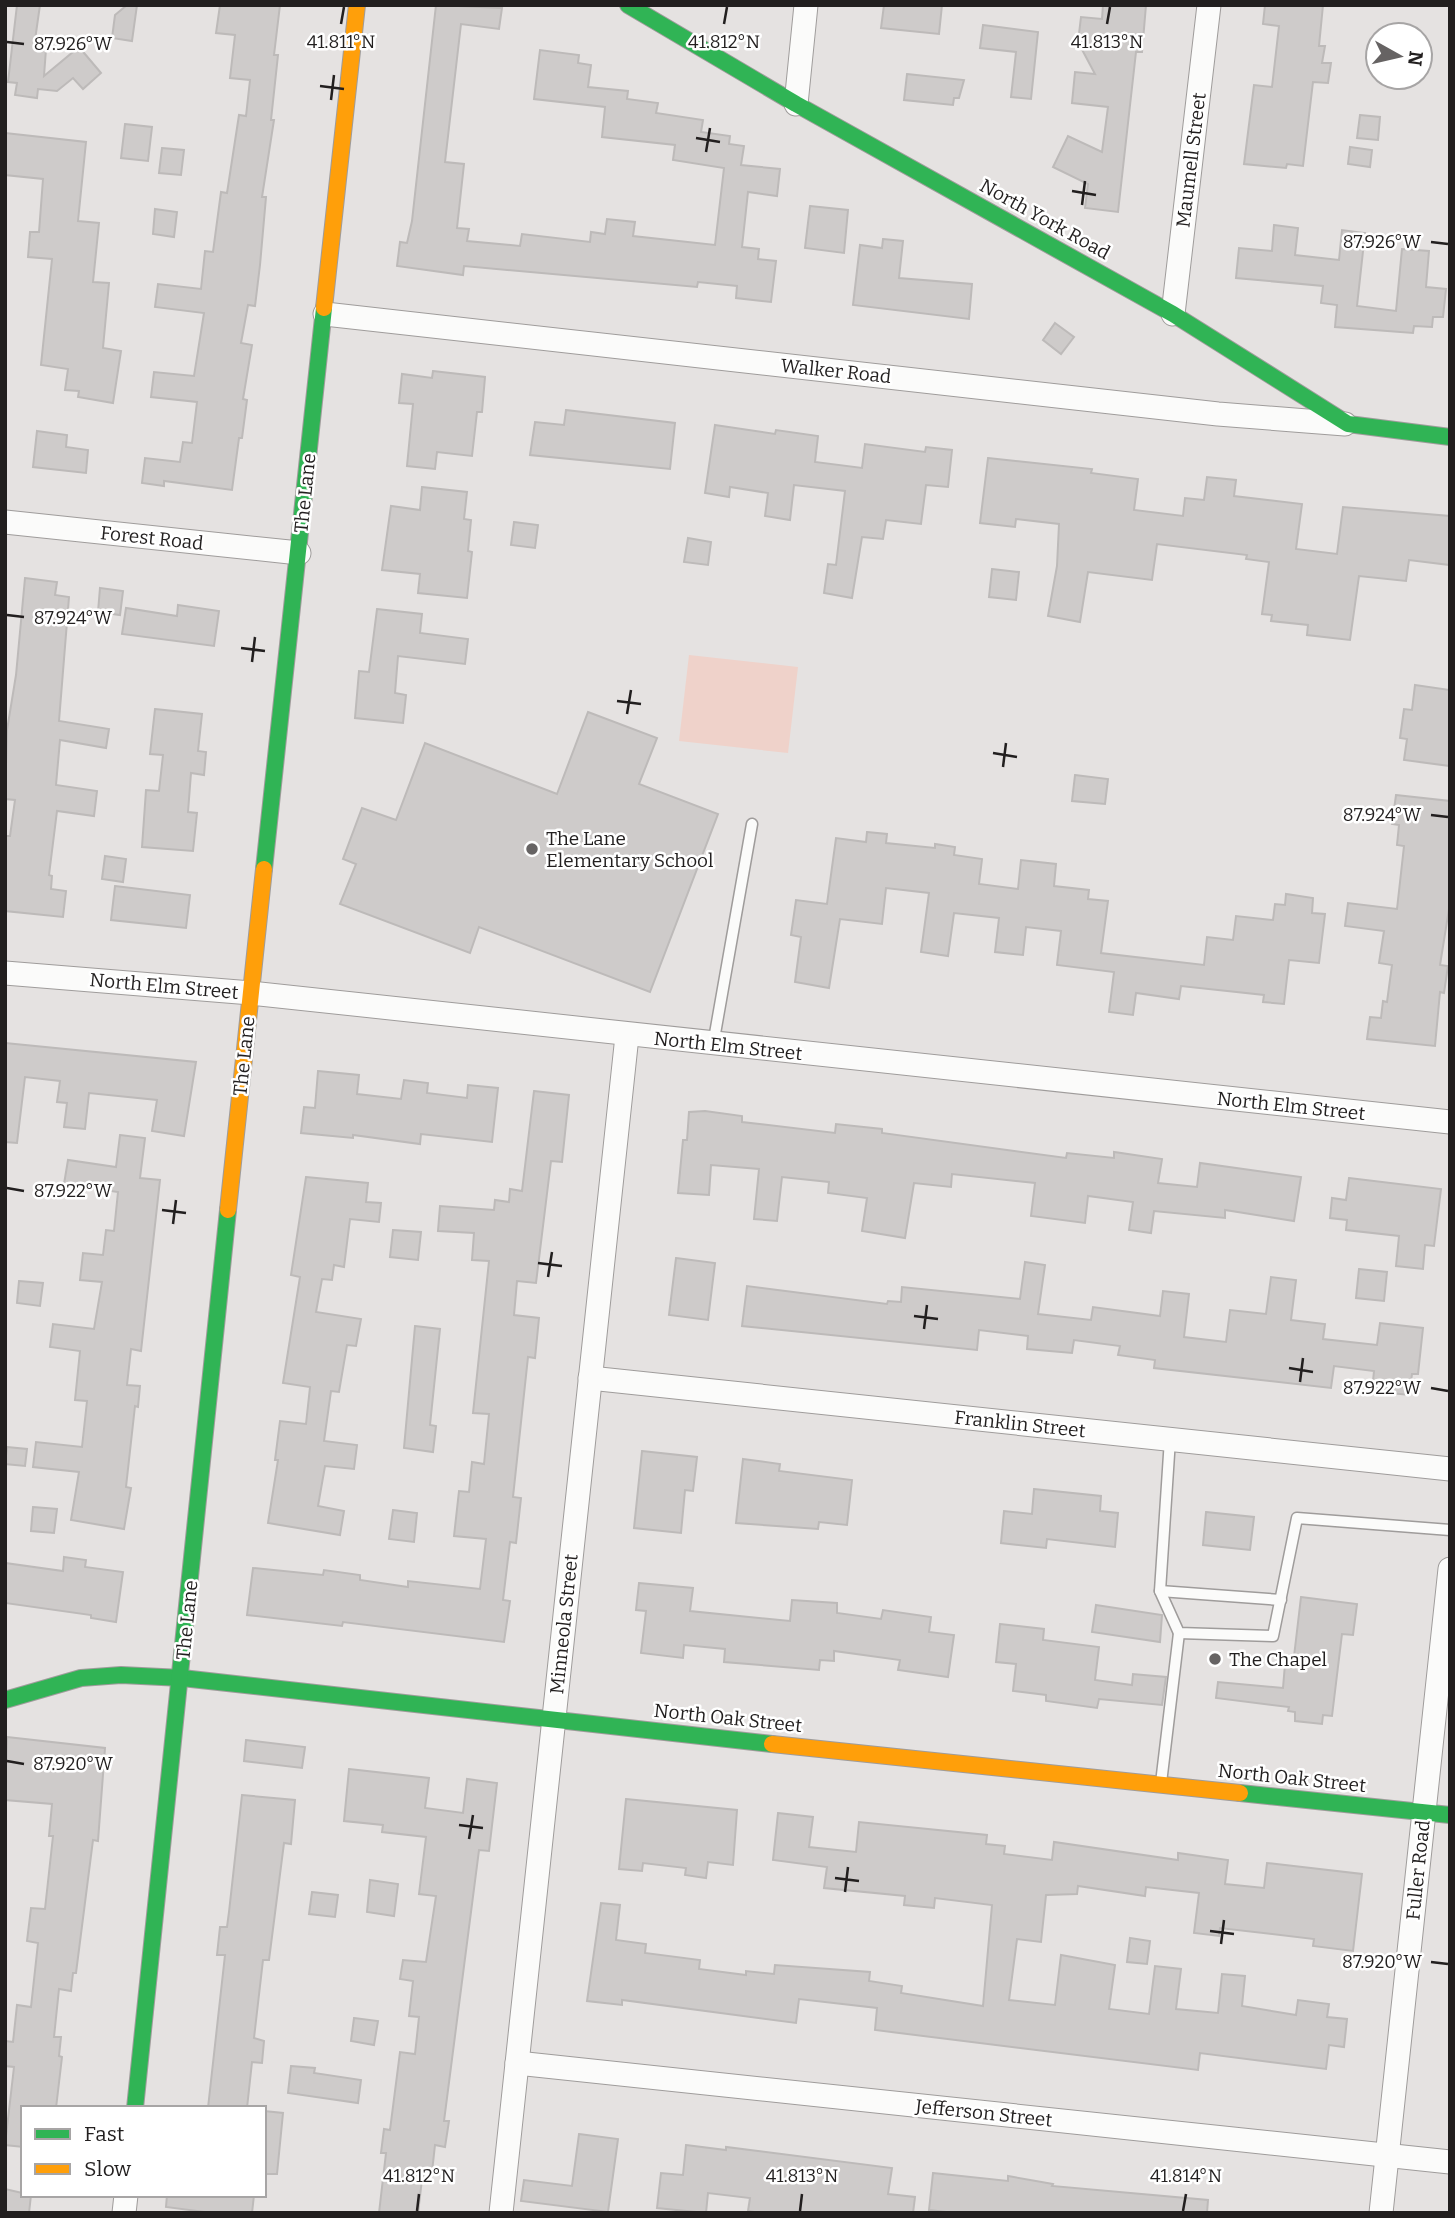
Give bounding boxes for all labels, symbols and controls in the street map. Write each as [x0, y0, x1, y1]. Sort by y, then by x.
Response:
north arrow [1364, 21, 1434, 91]
text: 41.811°N [307, 31, 375, 53]
text: 41.812°N [688, 31, 760, 53]
text: 41.813°N [1071, 31, 1143, 53]
text: 87.926°W [34, 33, 113, 55]
text: N [1403, 49, 1428, 67]
street label: Maumell Street [1171, 91, 1211, 229]
street label: North York Road [976, 174, 1114, 264]
text: 87.926°W [1343, 231, 1422, 253]
street label: Walker Road [780, 354, 892, 388]
street label: The Lane [289, 452, 321, 534]
street label: Forest Road [99, 521, 205, 555]
text: 87.924°W [34, 607, 113, 629]
text: 87.924°W [1343, 804, 1422, 826]
place label: The Lane Elementary School [546, 827, 713, 872]
marker: The Lane Elementary School [524, 841, 540, 857]
street label: North Elm Street [89, 968, 239, 1004]
street label: The Lane [228, 1015, 260, 1097]
street label: North Elm Street [653, 1027, 804, 1065]
street label: North Elm Street [1216, 1087, 1367, 1125]
text: 87.922°W [34, 1180, 113, 1202]
text: 87.922°W [1343, 1377, 1422, 1399]
street label: Franklin Street [953, 1406, 1087, 1442]
street label: Minneola Street [545, 1553, 583, 1695]
street label: The Lane [171, 1579, 203, 1661]
place label: The Chapel [1229, 1648, 1327, 1671]
marker: The Chapel [1207, 1651, 1223, 1667]
street label: North Oak Street [653, 1699, 803, 1737]
text: 87.920°W [33, 1753, 113, 1775]
street label: North Oak Street [1217, 1759, 1367, 1797]
street label: Fuller Road [1401, 1819, 1435, 1921]
text: 87.920°W [1342, 1951, 1422, 1973]
street label: Jefferson Street [914, 2094, 1054, 2132]
legend [21, 2106, 266, 2197]
text: Fast [84, 2121, 125, 2147]
text: Slow [84, 2156, 131, 2182]
text: 41.812°N [383, 2165, 455, 2187]
text: 41.813°N [766, 2165, 838, 2187]
text: 41.814°N [1150, 2165, 1222, 2187]

